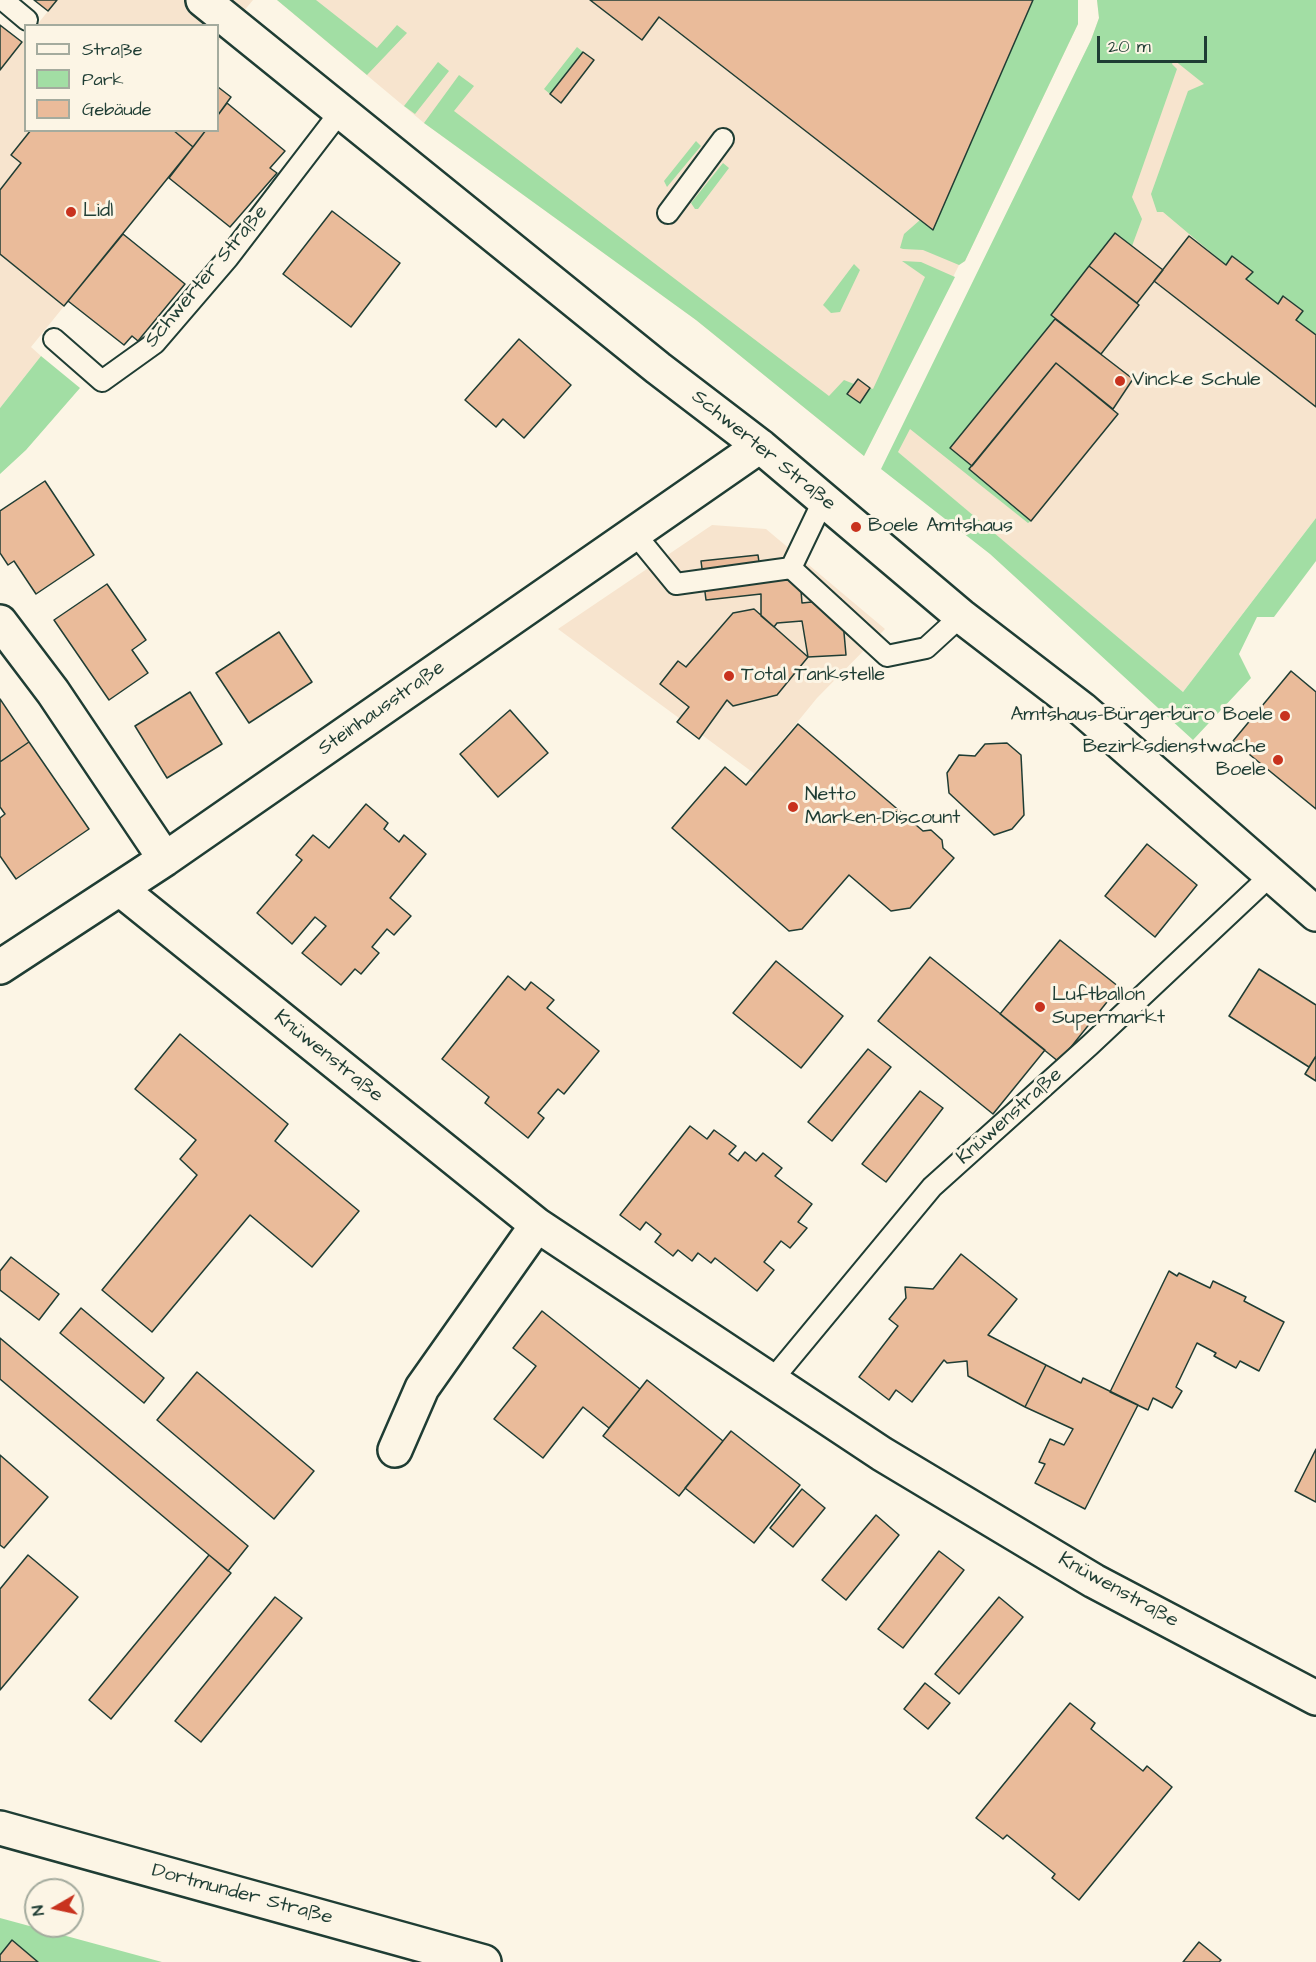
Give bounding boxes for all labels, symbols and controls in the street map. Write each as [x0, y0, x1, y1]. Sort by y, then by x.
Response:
legend [24, 24, 219, 132]
scale bar [1100, 24, 1210, 62]
text: 20 m [1108, 34, 1151, 59]
text: Straße [82, 37, 142, 62]
text: Park [82, 67, 124, 92]
text: Gebäude [82, 97, 152, 122]
place label: Lidl [83, 200, 113, 224]
street label: Schwerter Straße [140, 201, 274, 353]
marker: Lidl [64, 205, 78, 219]
place label: Vincke Schule [1132, 369, 1261, 393]
marker: Vincke Schule [1113, 374, 1127, 388]
street label: Schwerter Straße [686, 385, 840, 517]
place label: Boele Amtshaus [868, 515, 1013, 539]
marker: Boele Amtshaus [849, 520, 863, 534]
street label: Steinhausstraße [314, 656, 450, 762]
place label: Total Tankstelle [741, 664, 885, 688]
marker: Total Tankstelle [722, 669, 736, 683]
place label: Amtshaus-Bürgerbüro Boele [1010, 704, 1273, 728]
marker: Amtshaus-Bürgerbüro Boele [1278, 709, 1292, 723]
place label: Bezirksdienstwache Boele [1083, 736, 1266, 783]
marker: Bezirksdienstwache Boele [1271, 753, 1285, 767]
place label: Netto Marken-Discount [805, 784, 960, 831]
marker: Netto Marken-Discount [786, 800, 800, 814]
place label: Luftballon Supermarkt [1052, 984, 1165, 1031]
marker: Luftballon Supermarkt [1033, 1000, 1047, 1014]
street label: Knüwenstraße [269, 1006, 387, 1108]
street label: Knüwenstraße [952, 1063, 1068, 1171]
street label: Knüwenstraße [1054, 1548, 1182, 1634]
street label: Dortmunder Straße [149, 1859, 335, 1931]
north arrow [24, 1878, 84, 1938]
text: N [27, 1904, 50, 1917]

